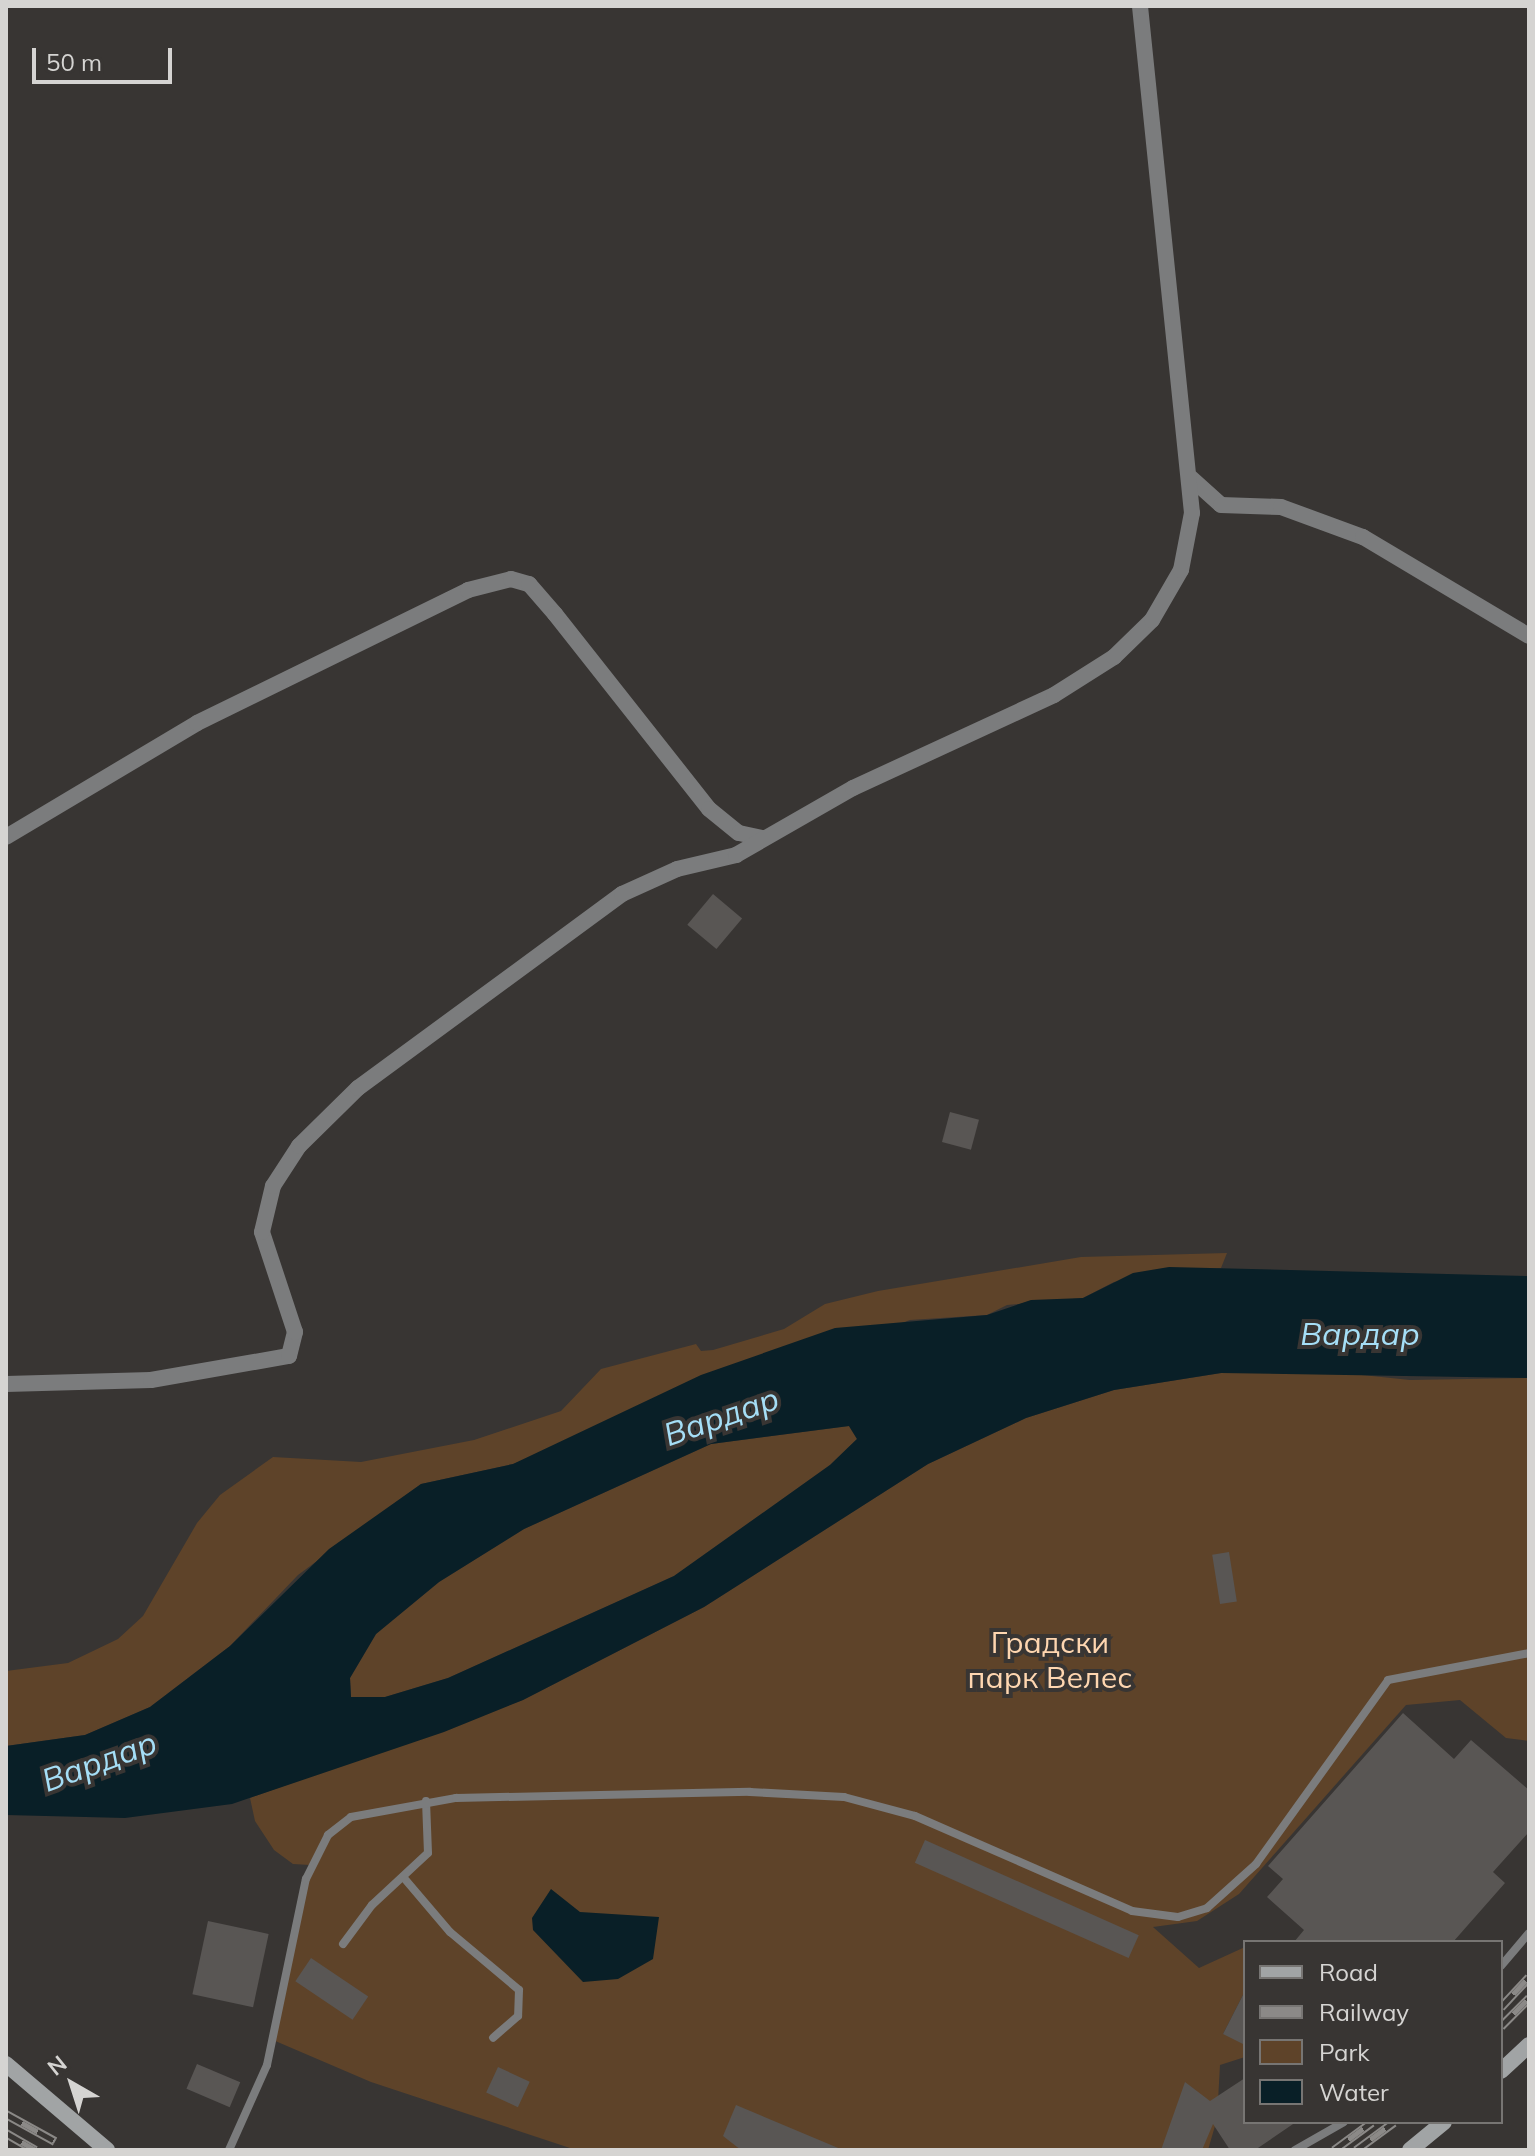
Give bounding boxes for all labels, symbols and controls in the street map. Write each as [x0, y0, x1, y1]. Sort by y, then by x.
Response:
scale bar [36, 32, 176, 82]
text: 50 m [46, 47, 102, 77]
water label: Вардар [1300, 1314, 1420, 1352]
water label: Вардар [658, 1378, 784, 1454]
park label: Градски парк Велес [968, 1624, 1132, 1694]
water label: Вардар [36, 1723, 162, 1799]
legend [1243, 1940, 1503, 2124]
text: Road [1319, 1957, 1378, 1987]
text: Railway [1319, 1997, 1409, 2027]
text: Park [1319, 2037, 1370, 2067]
north arrow [32, 2044, 112, 2124]
text: N [42, 2049, 72, 2081]
text: Water [1319, 2077, 1389, 2107]

